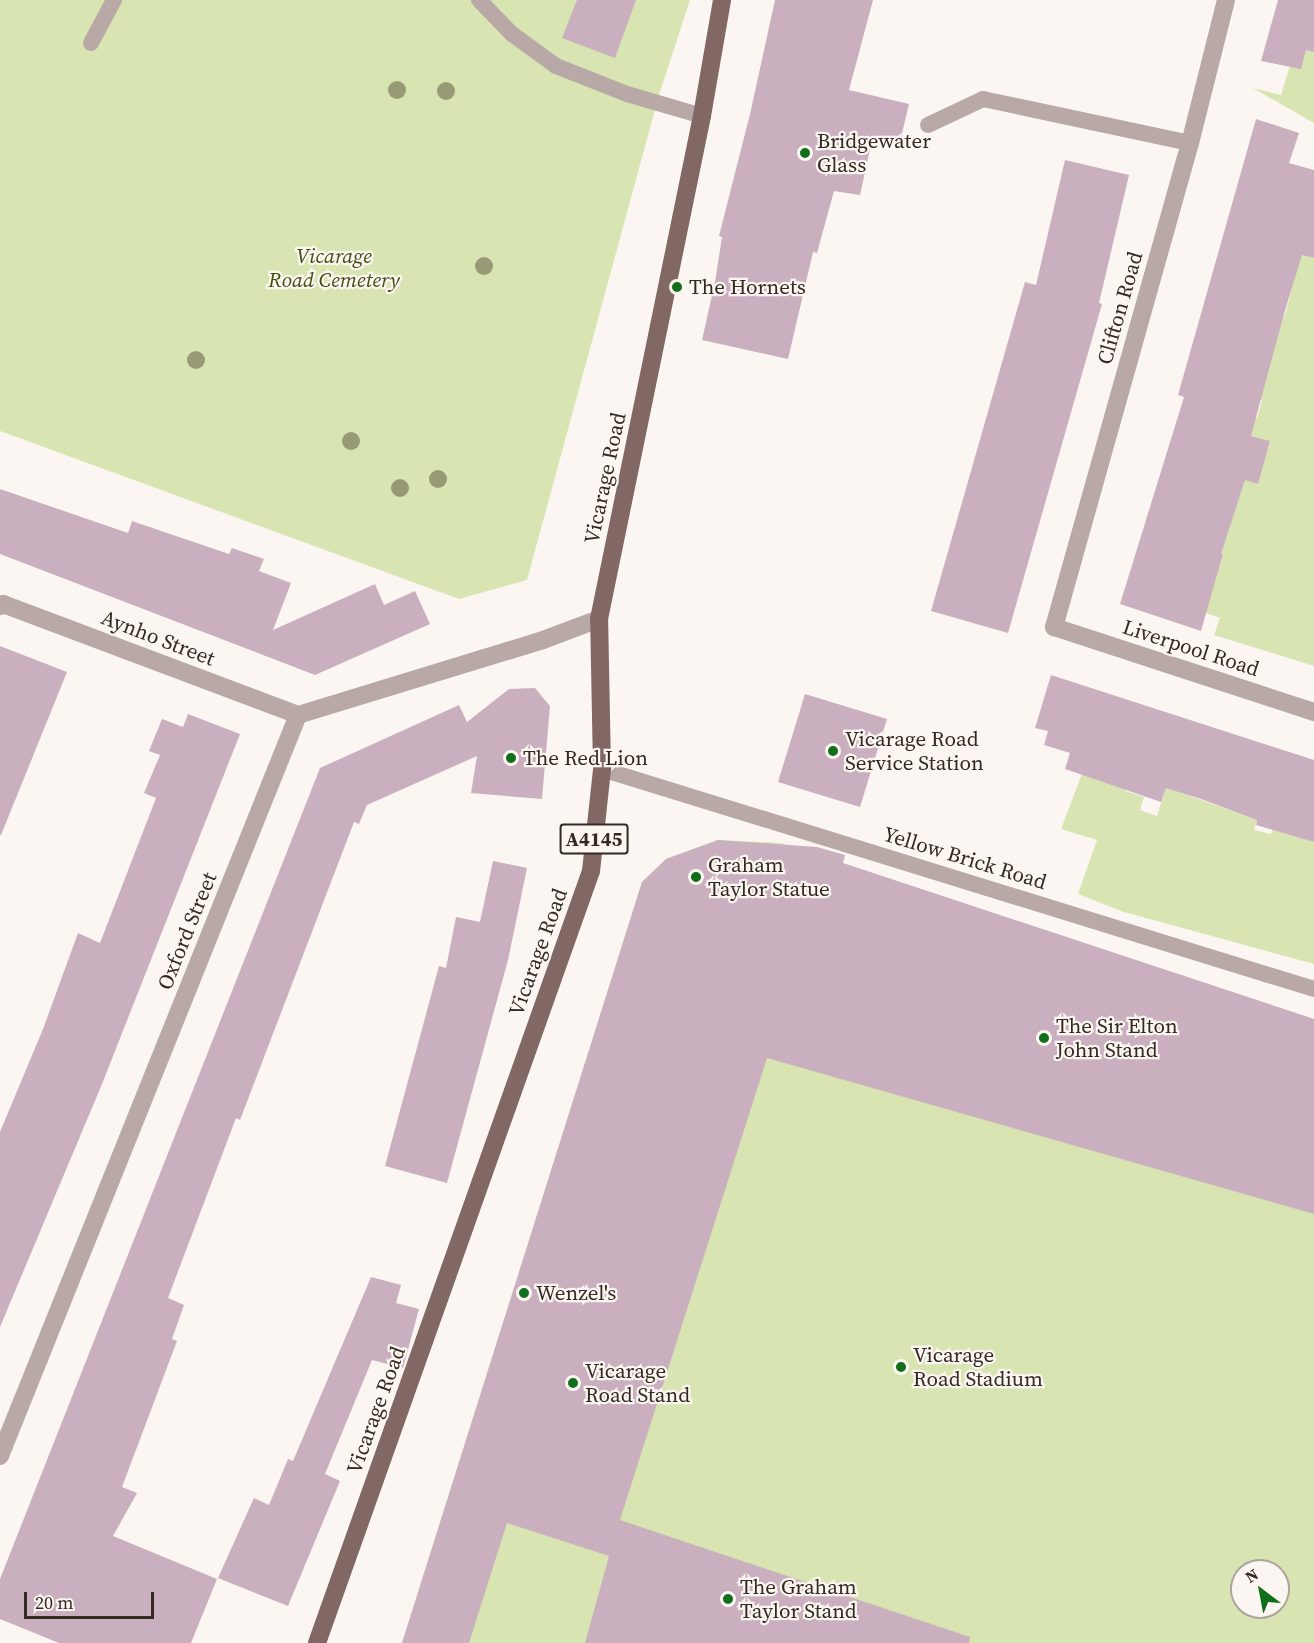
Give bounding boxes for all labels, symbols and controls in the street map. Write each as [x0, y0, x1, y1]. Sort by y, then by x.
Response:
place label: Bridgewater Glass [817, 128, 931, 178]
marker: Bridgewater Glass [798, 146, 812, 160]
park label: Vicarage Road Cemetery [268, 243, 400, 293]
street label: Clifton Road [1092, 249, 1148, 367]
place label: The Hornets [689, 274, 806, 300]
marker: The Hornets [670, 280, 684, 294]
street label: Vicarage Road [579, 410, 631, 546]
street label: Aynho Street [98, 605, 218, 671]
street label: Liverpool Road [1120, 614, 1262, 682]
place label: Vicarage Road Service Station [845, 726, 984, 776]
marker: Vicarage Road Service Station [826, 744, 840, 758]
place label: The Red Lion [523, 745, 648, 771]
marker: The Red Lion [504, 751, 518, 765]
street label: Yellow Brick Road [880, 821, 1050, 895]
road number: A4145 [560, 822, 628, 856]
place label: Graham Taylor Statue [708, 852, 830, 902]
street label: Oxford Street [152, 869, 222, 993]
marker: Graham Taylor Statue [689, 870, 703, 884]
street label: Vicarage Road [503, 885, 573, 1019]
place label: The Sir Elton John Stand [1056, 1013, 1178, 1063]
marker: The Sir Elton John Stand [1037, 1031, 1051, 1045]
place label: Wenzel's [536, 1280, 616, 1306]
marker: Wenzel's [517, 1286, 531, 1300]
place label: Vicarage Road Stadium [913, 1342, 1043, 1392]
street label: Vicarage Road [341, 1343, 411, 1477]
place label: Vicarage Road Stand [585, 1358, 690, 1408]
marker: Vicarage Road Stadium [894, 1360, 908, 1374]
marker: Vicarage Road Stand [566, 1376, 580, 1390]
north arrow [1230, 1559, 1290, 1619]
text: N [1241, 1563, 1262, 1588]
place label: The Graham Taylor Stand [740, 1574, 857, 1624]
scale bar [27, 1580, 158, 1618]
text: 20 m [35, 1590, 73, 1615]
marker: The Graham Taylor Stand [721, 1592, 735, 1606]

